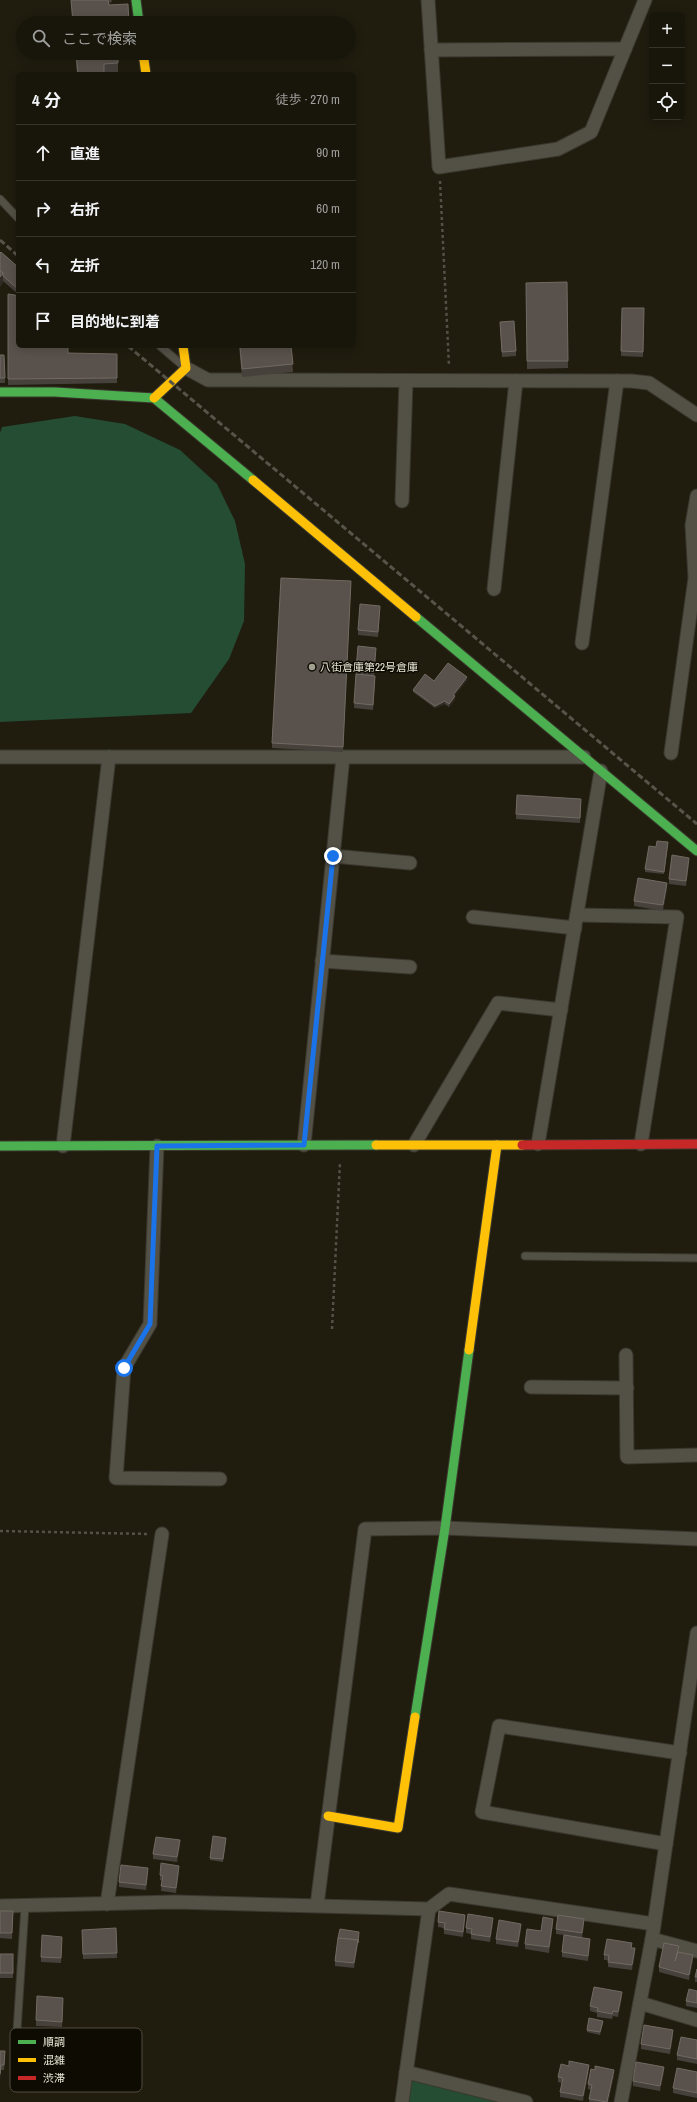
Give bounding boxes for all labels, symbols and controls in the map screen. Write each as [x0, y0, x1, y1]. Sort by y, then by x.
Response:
map controls [649, 12, 685, 120]
button: + [649, 12, 685, 48]
search box [16, 16, 356, 60]
icon: search [30, 27, 52, 49]
text: ここで検索 [62, 28, 137, 49]
button: − [649, 48, 685, 84]
button: locate [649, 84, 685, 120]
text: 4 分 [32, 88, 61, 111]
text: 徒歩 · 270 m [275, 91, 340, 108]
icon: ahead [32, 142, 54, 164]
text: 直進 [70, 143, 100, 164]
text: 90 m [316, 144, 340, 161]
icon: right [32, 198, 54, 220]
text: 右折 [70, 199, 100, 220]
text: 60 m [316, 200, 340, 217]
icon: left [32, 254, 54, 276]
text: 左折 [70, 255, 100, 276]
text: 120 m [310, 256, 340, 273]
icon: arrive [32, 310, 54, 332]
text: 目的地に到着 [70, 311, 160, 332]
place label: 八街倉庫第22号倉庫 [320, 660, 418, 674]
marker: 八街倉庫第22号倉庫 [307, 662, 317, 672]
route end [324, 847, 342, 865]
route start [115, 1359, 133, 1377]
legend [10, 2028, 142, 2092]
text: 順調 [43, 2035, 65, 2049]
text: 混雑 [43, 2053, 65, 2067]
text: 渋滞 [43, 2071, 65, 2085]

